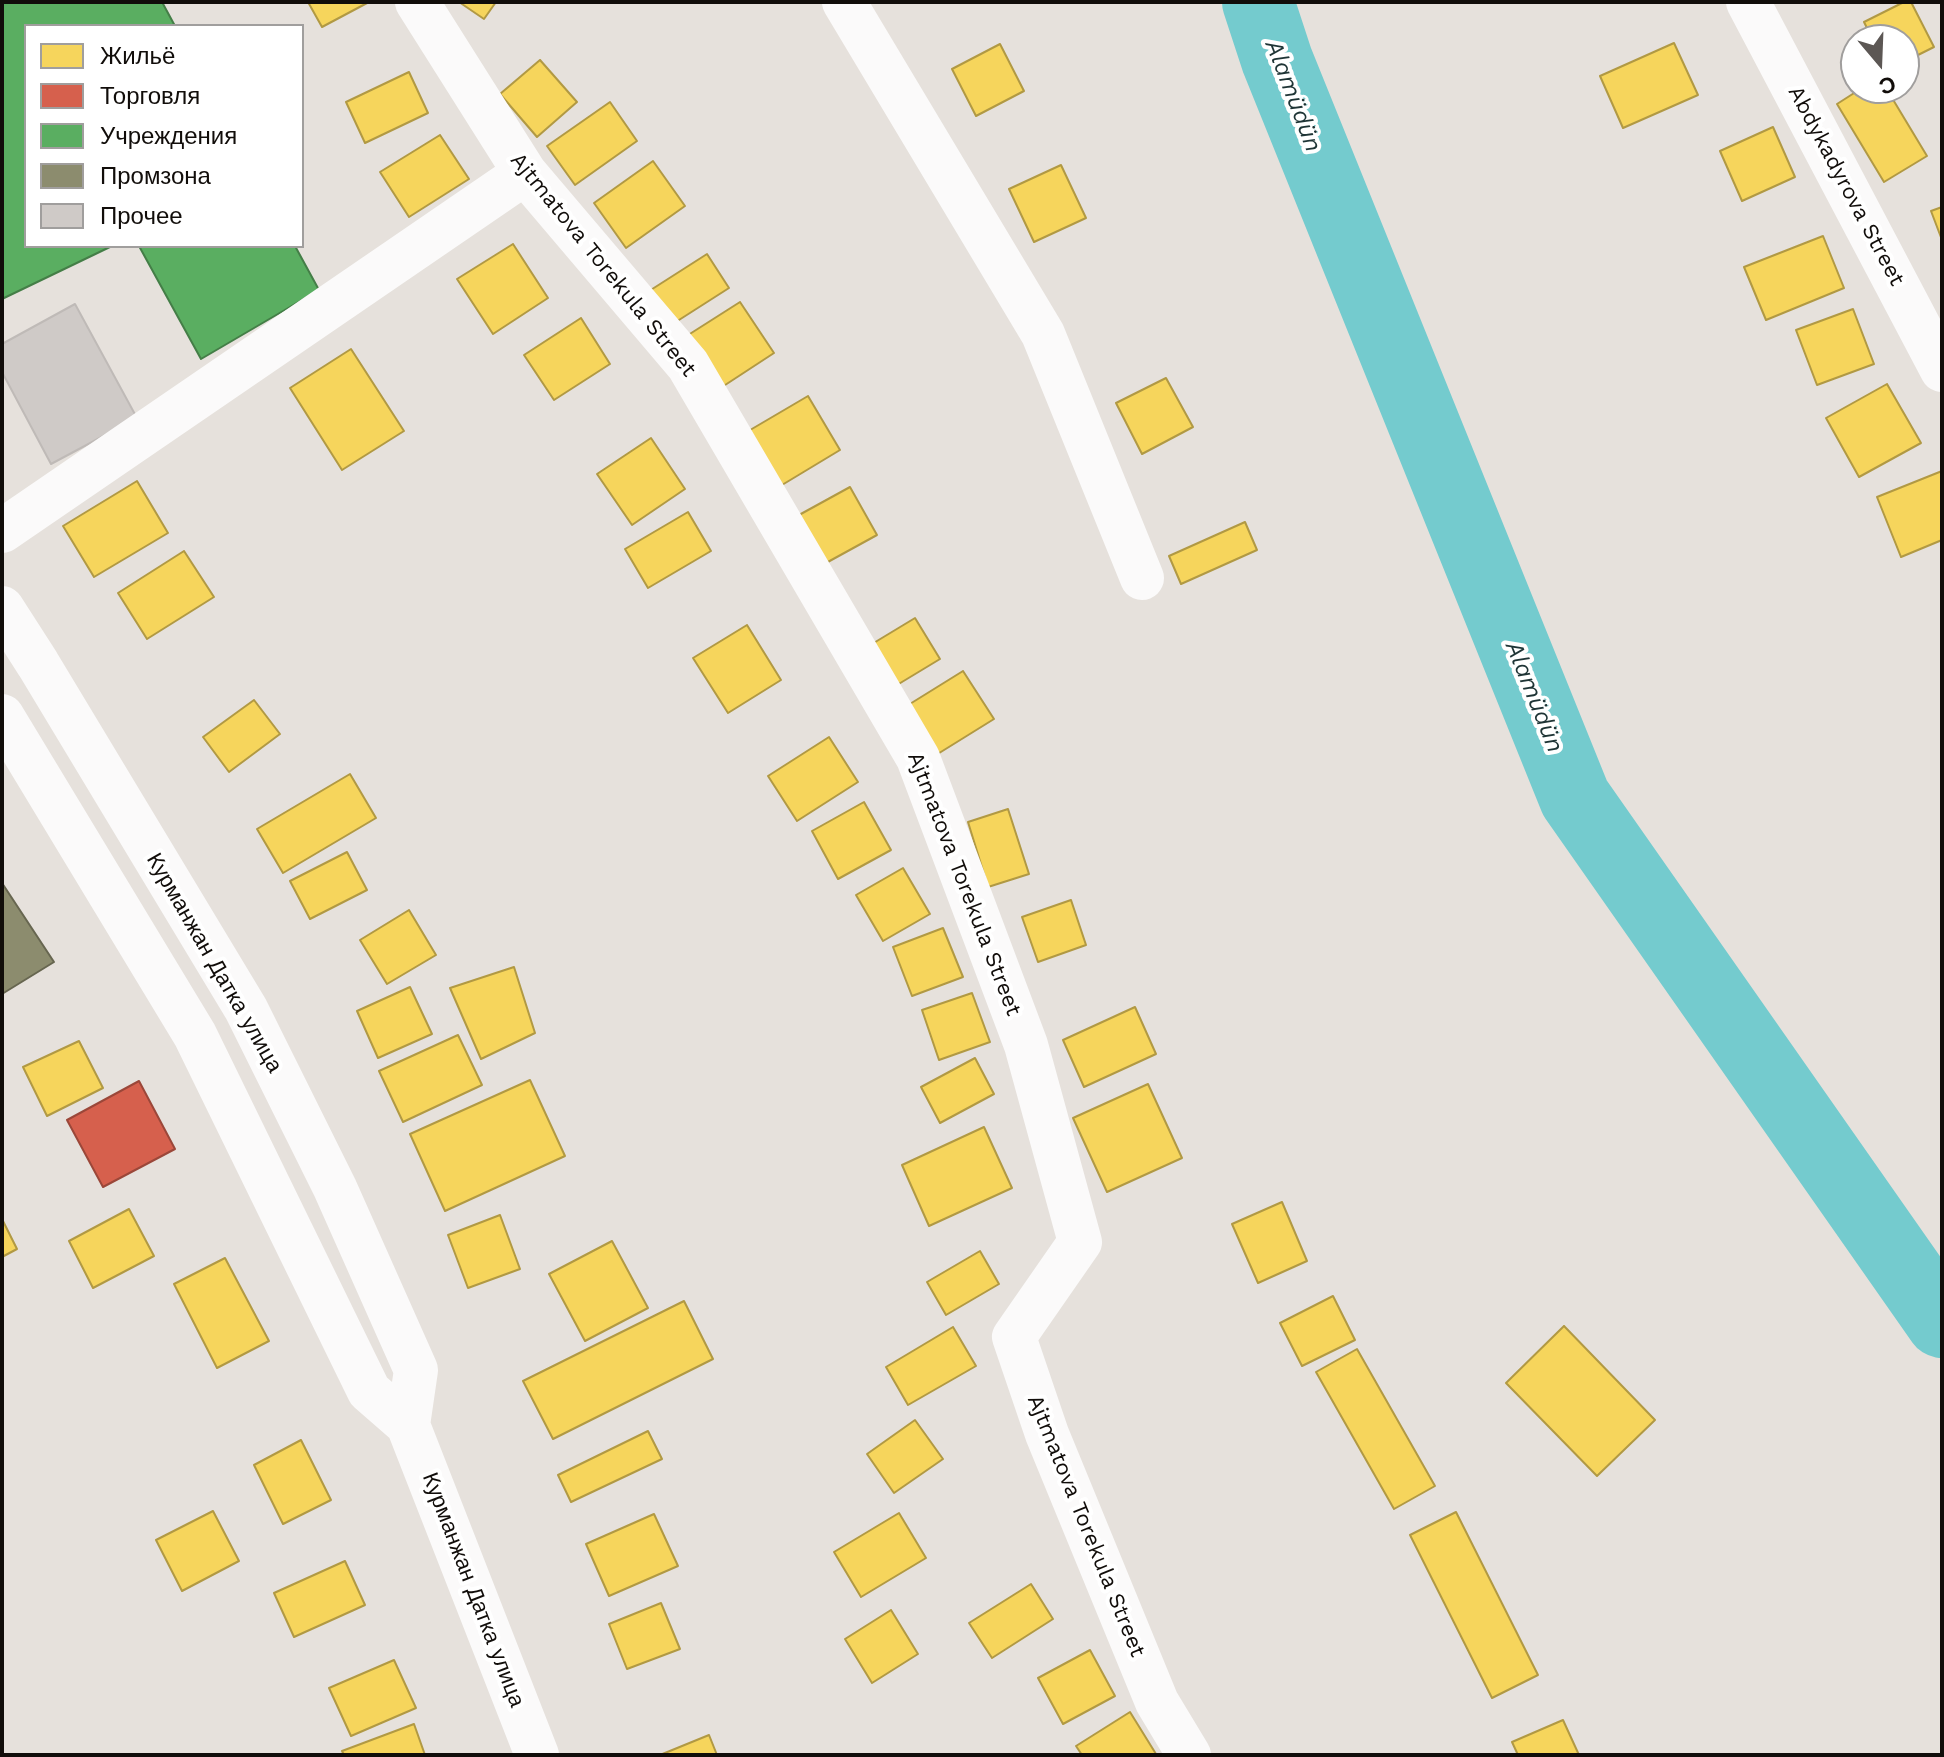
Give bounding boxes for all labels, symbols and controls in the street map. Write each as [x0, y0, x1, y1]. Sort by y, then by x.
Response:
legend [24, 24, 304, 248]
north arrow [1840, 24, 1920, 104]
water label: Alamüdün [1258, 36, 1328, 156]
text: Жильё [100, 42, 175, 70]
text: С [1876, 71, 1899, 100]
text: Торговля [100, 82, 200, 110]
street label: Abdykadyrova Street [1782, 82, 1910, 290]
text: Учреждения [100, 122, 237, 150]
street label: Ajtmatova Torekula Street [505, 148, 701, 382]
text: Промзона [100, 162, 211, 190]
text: Прочее [100, 202, 183, 230]
water label: Alamüdün [1499, 637, 1569, 757]
street label: Ajtmatova Torekula Street [901, 748, 1027, 1020]
street label: Курманжан Датка улица [140, 849, 288, 1077]
street label: Ajtmatova Torekula Street [1021, 1391, 1151, 1661]
street label: Курманжан Датка улица [416, 1469, 530, 1711]

